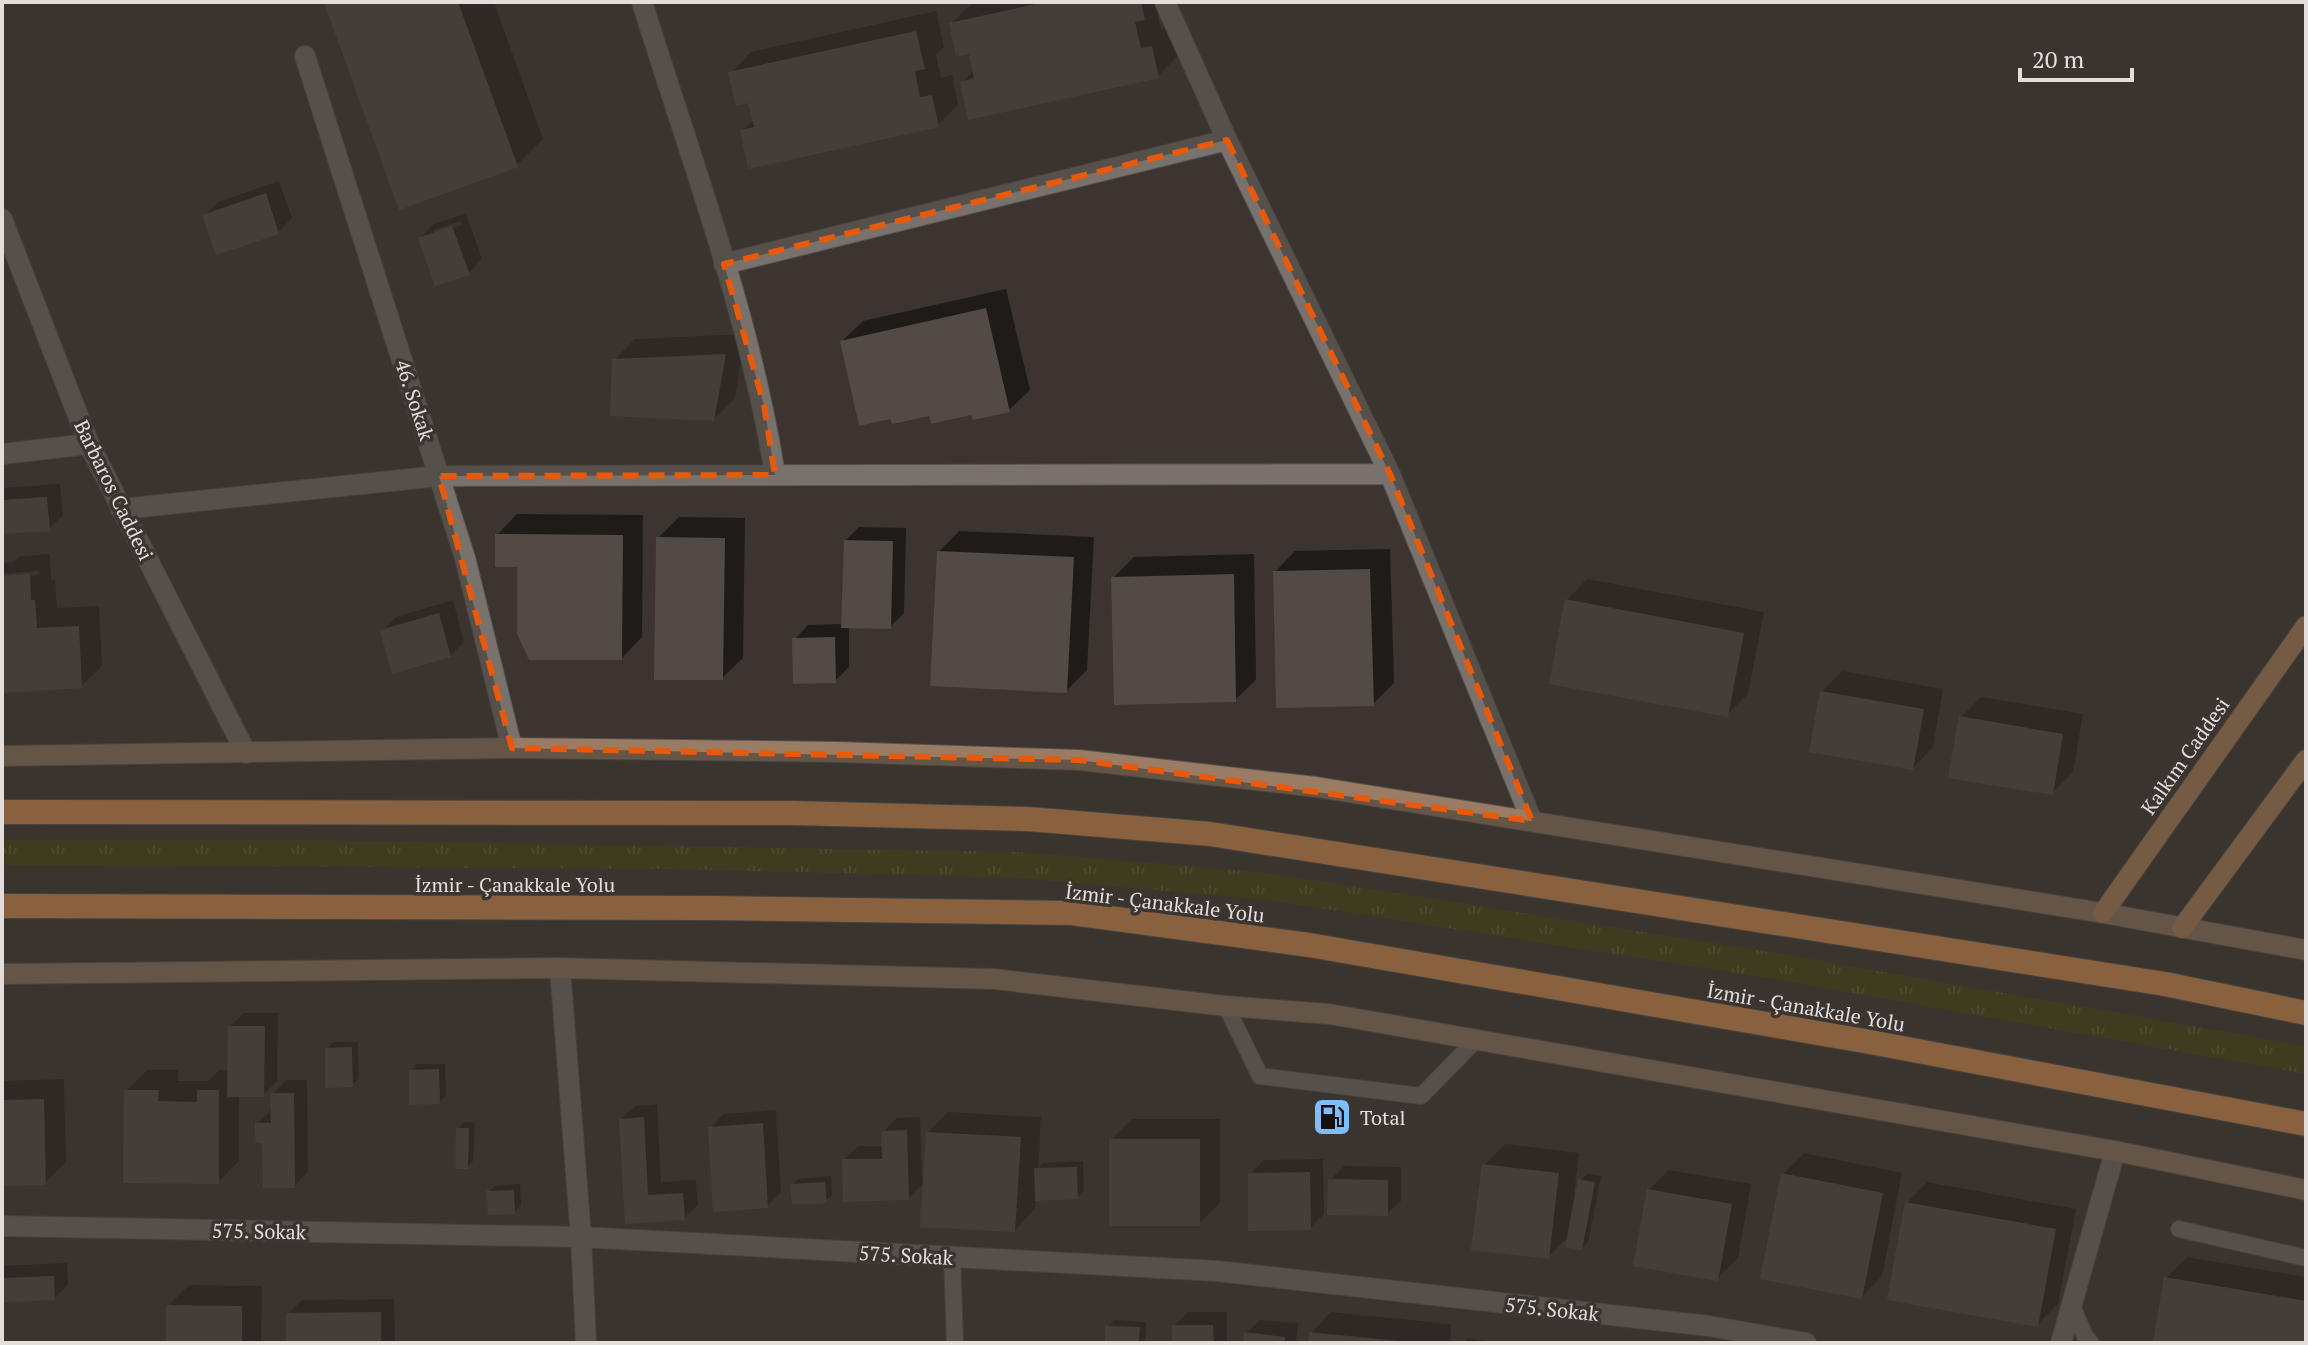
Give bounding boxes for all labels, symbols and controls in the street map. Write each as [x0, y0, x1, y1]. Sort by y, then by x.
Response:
scale bar [2020, 32, 2132, 82]
text: 20 m [2032, 43, 2084, 75]
street label: 46. Sokak [389, 356, 441, 445]
street label: Barbaros Caddesi [68, 415, 160, 565]
street label: Kalkım Caddesi [2135, 692, 2235, 820]
street label: İzmir - Çanakkale Yolu [415, 871, 615, 898]
street label: İzmir - Çanakkale Yolu [1064, 877, 1266, 929]
street label: İzmir - Çanakkale Yolu [1705, 976, 1907, 1038]
fuel station icon: Total [1311, 1096, 1353, 1138]
place label: Total [1360, 1104, 1406, 1131]
street label: 575. Sokak [212, 1217, 307, 1245]
street label: 575. Sokak [858, 1239, 954, 1271]
street label: 575. Sokak [1504, 1291, 1601, 1327]

